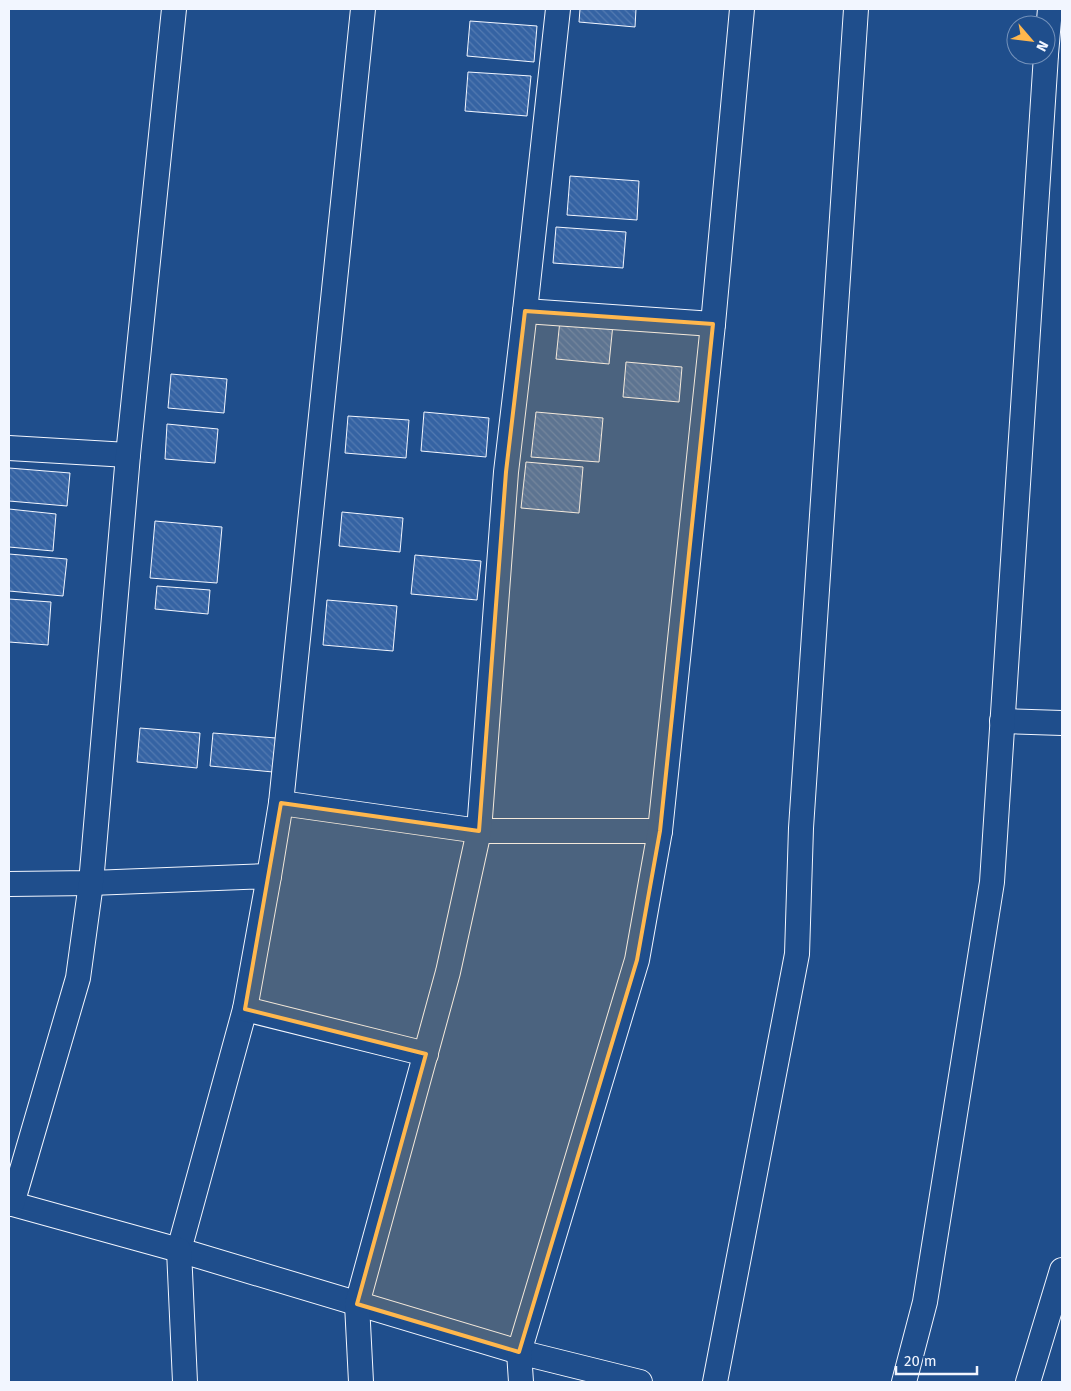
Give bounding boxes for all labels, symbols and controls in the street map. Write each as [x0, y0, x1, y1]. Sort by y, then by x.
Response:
north arrow [1006, 15, 1056, 65]
text: N [1032, 38, 1052, 54]
scale bar [896, 1344, 977, 1376]
text: 20 m [904, 1352, 937, 1370]

